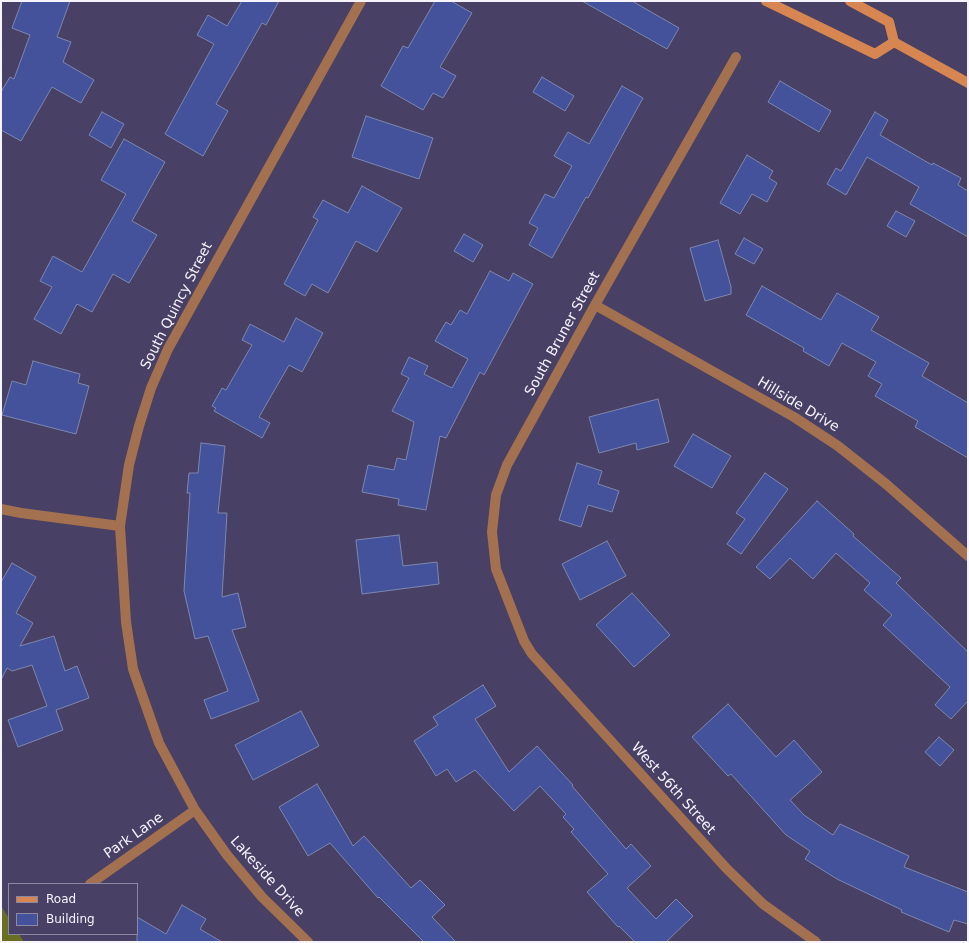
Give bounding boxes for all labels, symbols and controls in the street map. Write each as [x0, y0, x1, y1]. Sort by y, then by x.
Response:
street label: South Quincy Street [138, 239, 216, 373]
street label: South Bruner Street [522, 269, 604, 399]
street label: Hillside Drive [754, 374, 842, 436]
street label: West 56th Street [627, 740, 719, 838]
street label: Park Lane [101, 809, 167, 863]
street label: Lakeside Drive [226, 833, 308, 921]
legend [8, 883, 138, 935]
text: Road [46, 892, 76, 906]
text: Building [46, 912, 95, 926]

